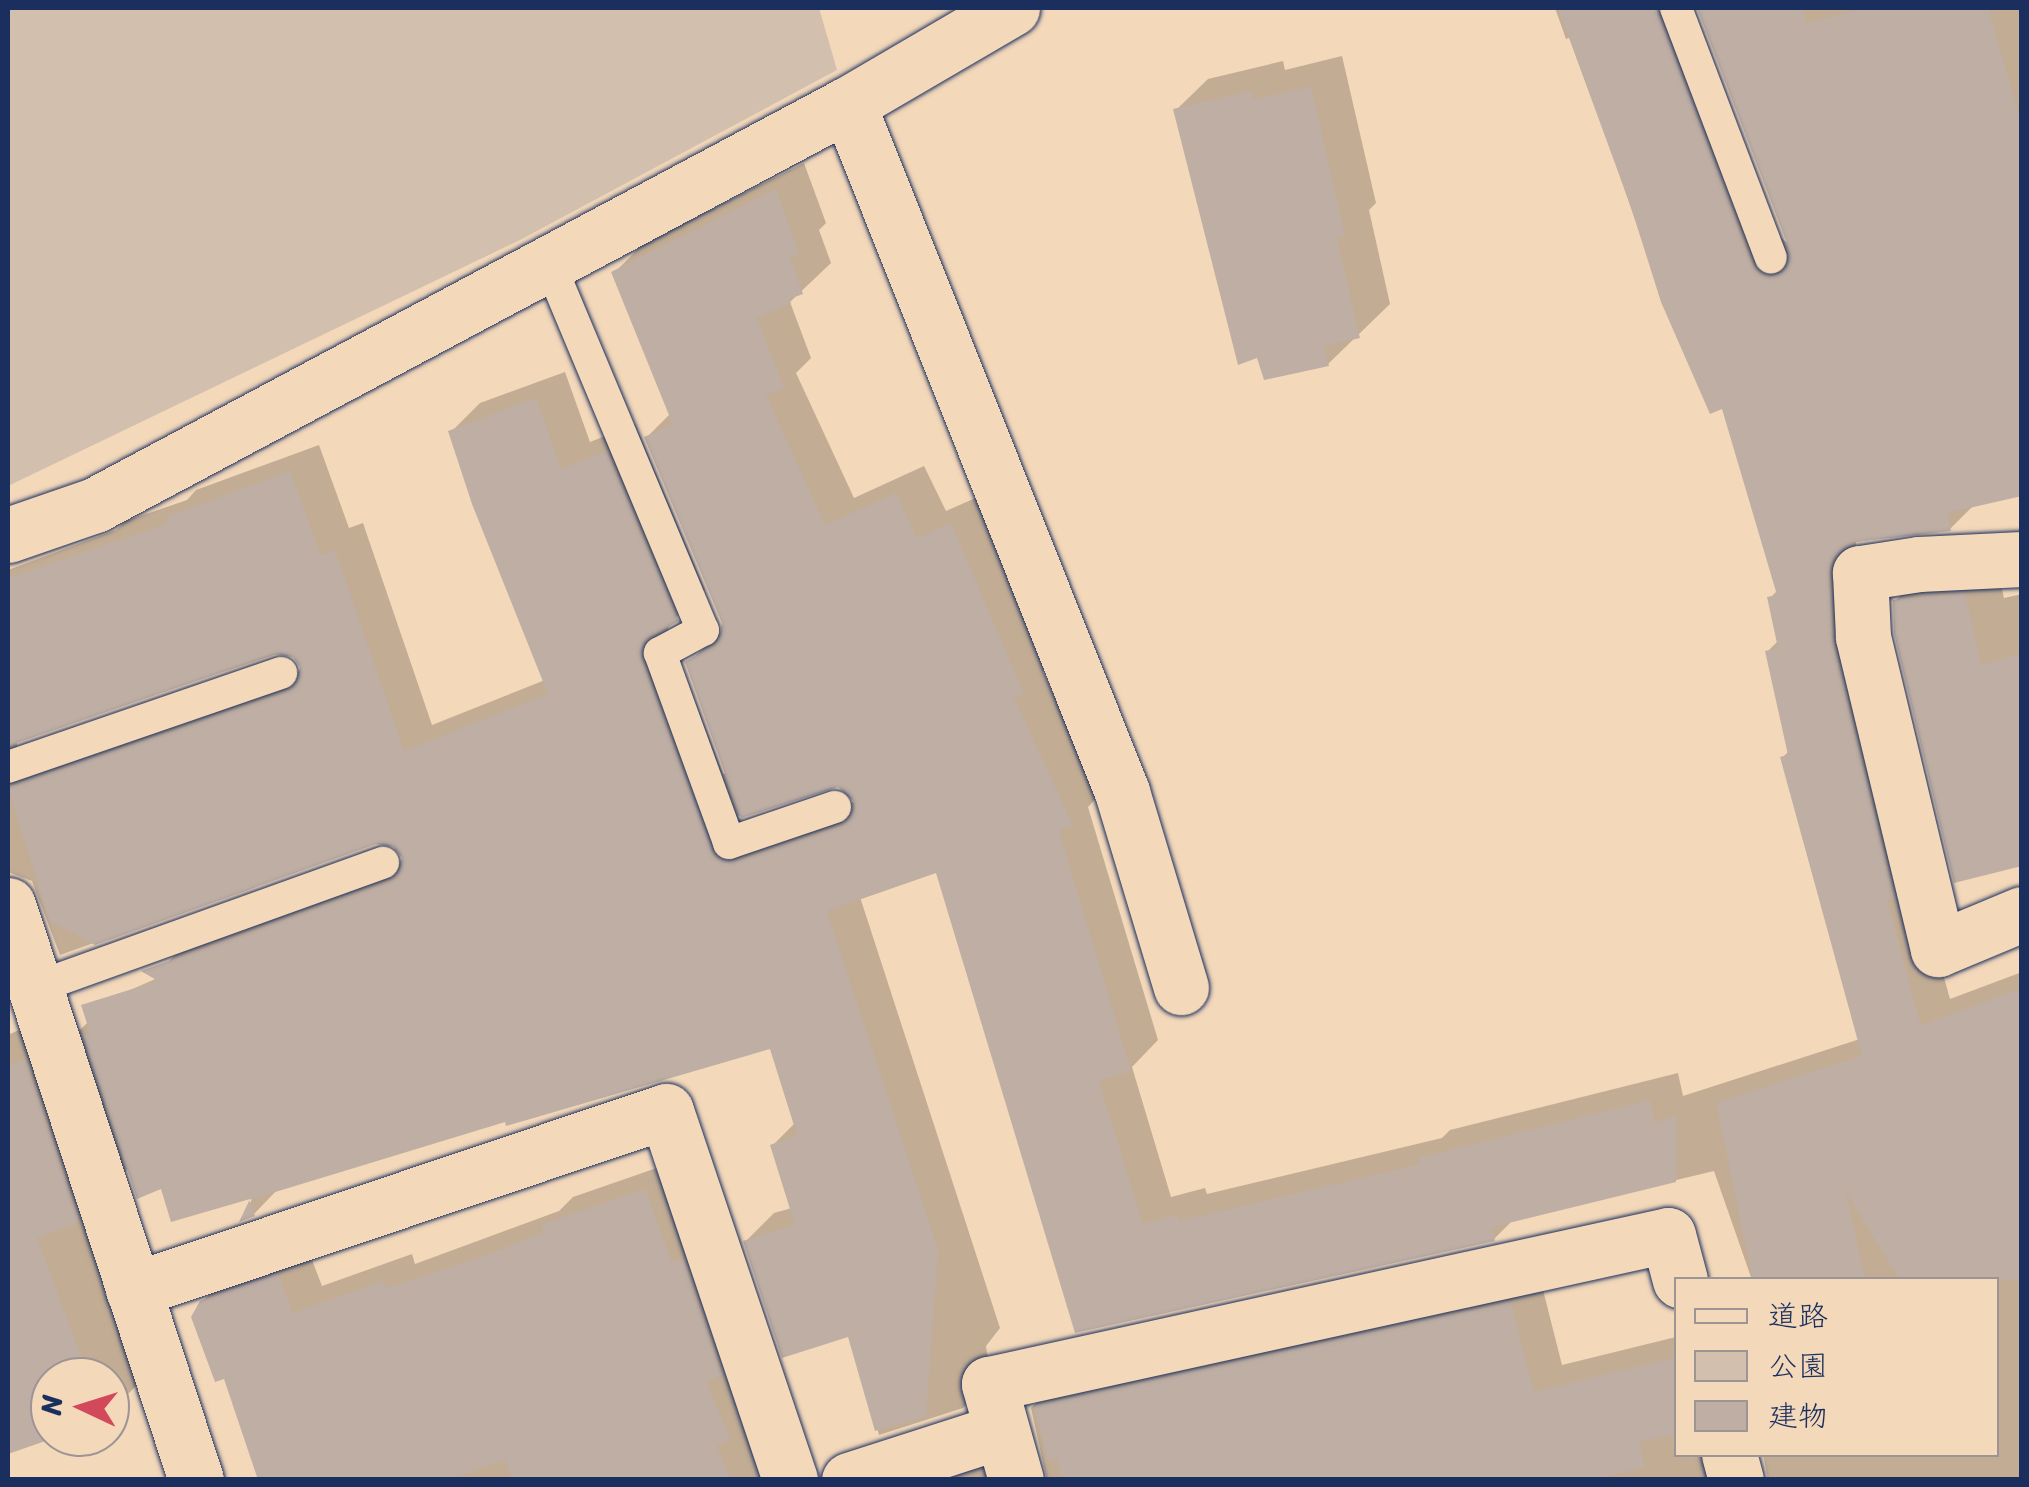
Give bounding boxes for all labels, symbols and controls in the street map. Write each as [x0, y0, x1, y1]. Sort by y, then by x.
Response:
legend [1674, 1277, 1999, 1457]
text: 道路 [1768, 1289, 1828, 1343]
text: 公園 [1768, 1339, 1828, 1393]
north arrow [30, 1357, 130, 1457]
text: 建物 [1768, 1389, 1828, 1443]
text: N [26, 1394, 77, 1416]

